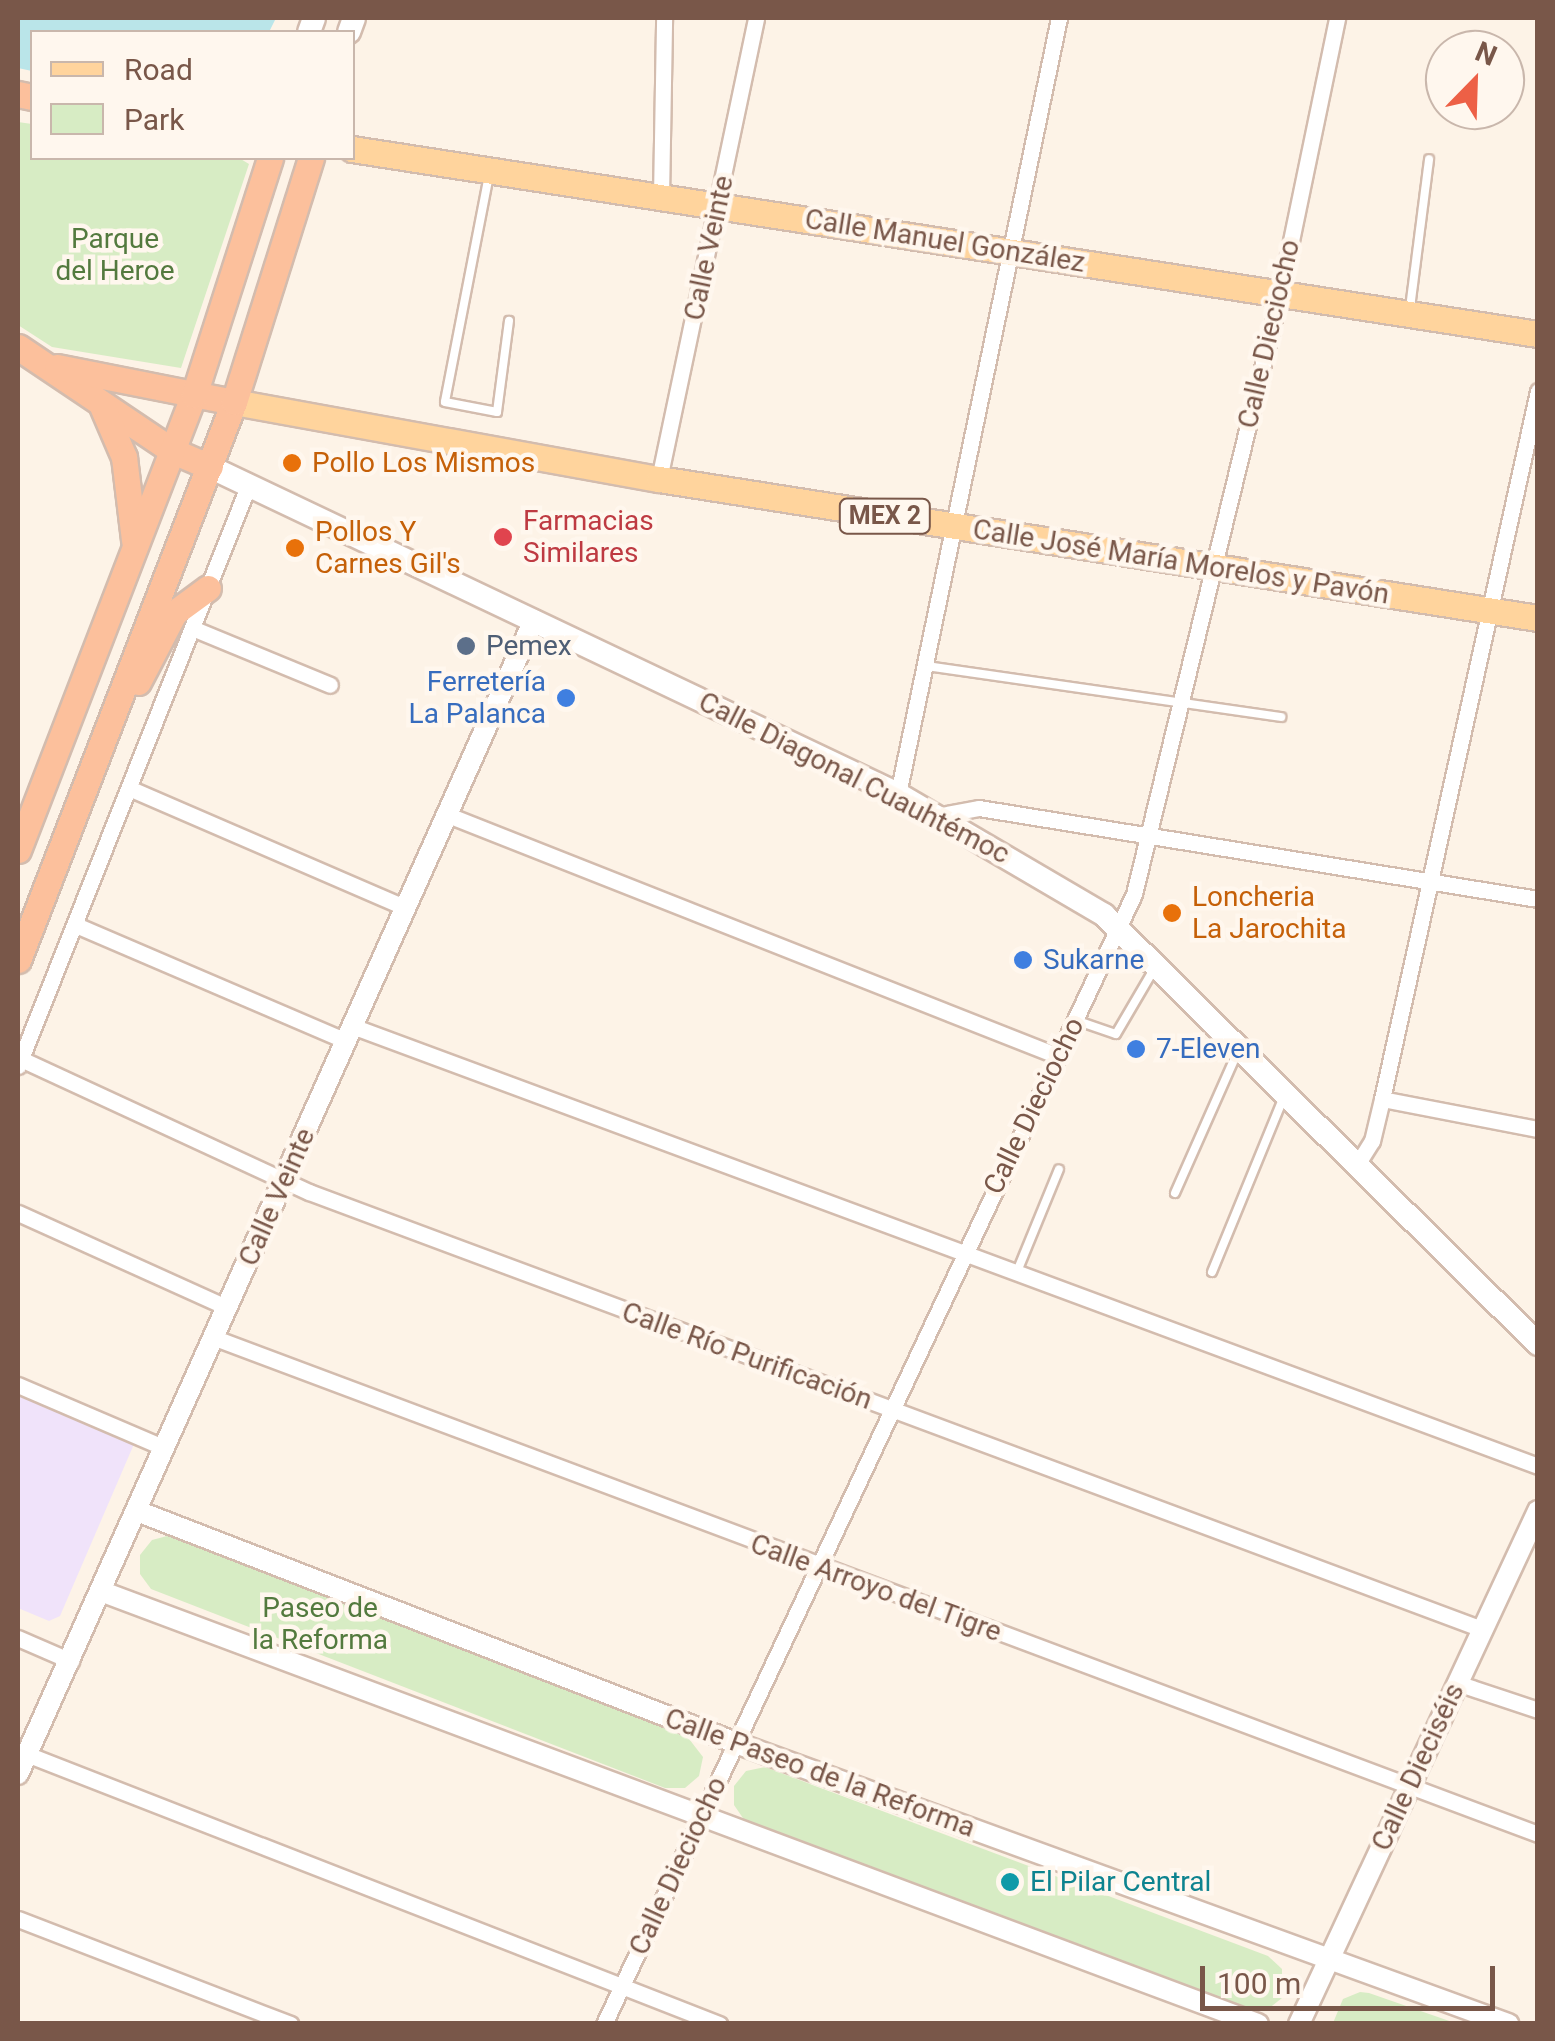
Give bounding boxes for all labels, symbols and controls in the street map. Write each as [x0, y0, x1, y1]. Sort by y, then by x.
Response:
legend [30, 30, 355, 160]
north arrow [1425, 30, 1525, 130]
text: N [1471, 35, 1502, 73]
text: Road [124, 52, 193, 87]
text: Park [124, 102, 184, 137]
street label: Calle Veinte [677, 173, 741, 323]
street label: Calle Manuel González [803, 202, 1087, 280]
park label: Parque del Heroe [55, 222, 175, 288]
street label: Calle Dieciocho [1231, 236, 1307, 432]
place label: Pollo Los Mismos [312, 446, 535, 480]
marker: Pollo Los Mismos [281, 452, 303, 474]
road number: MEX 2 [838, 496, 932, 536]
place label: Farmacias Similares [523, 504, 654, 570]
street label: Calle José María Morelos y Pavón [970, 512, 1392, 612]
place label: Pollos Y Carnes Gil's [315, 515, 461, 581]
marker: Farmacias Similares [492, 526, 514, 548]
marker: Pollos Y Carnes Gil's [284, 537, 306, 559]
place label: Pemex [486, 629, 572, 663]
marker: Pemex [455, 635, 477, 657]
place label: Ferretería La Palanca [409, 665, 546, 731]
street label: Calle Diagonal Cuauhtémoc [693, 685, 1015, 871]
marker: Ferretería La Palanca [555, 687, 577, 709]
place label: Loncheria La Jarochita [1192, 880, 1346, 946]
marker: Loncheria La Jarochita [1161, 902, 1183, 924]
place label: Sukarne [1043, 943, 1144, 977]
marker: Sukarne [1012, 949, 1034, 971]
street label: Calle Dieciocho [977, 1012, 1091, 1200]
place label: 7-Eleven [1156, 1032, 1261, 1066]
marker: 7-Eleven [1125, 1038, 1147, 1060]
street label: Calle Veinte [232, 1123, 322, 1271]
street label: Calle Río Purificación [617, 1295, 877, 1417]
street label: Calle Arroyo del Tigre [746, 1527, 1006, 1649]
park label: Paseo de la Reforma [252, 1591, 388, 1657]
street label: Calle Dieciséis [1365, 1678, 1471, 1856]
street label: Calle Paseo de la Reforma [660, 1701, 980, 1845]
street label: Calle Dieciocho [622, 1772, 734, 1960]
place label: El Pilar Central [1030, 1865, 1211, 1899]
marker: El Pilar Central [999, 1871, 1021, 1893]
scale bar [1205, 1946, 1500, 2008]
text: 100 m [1217, 1966, 1301, 2001]

